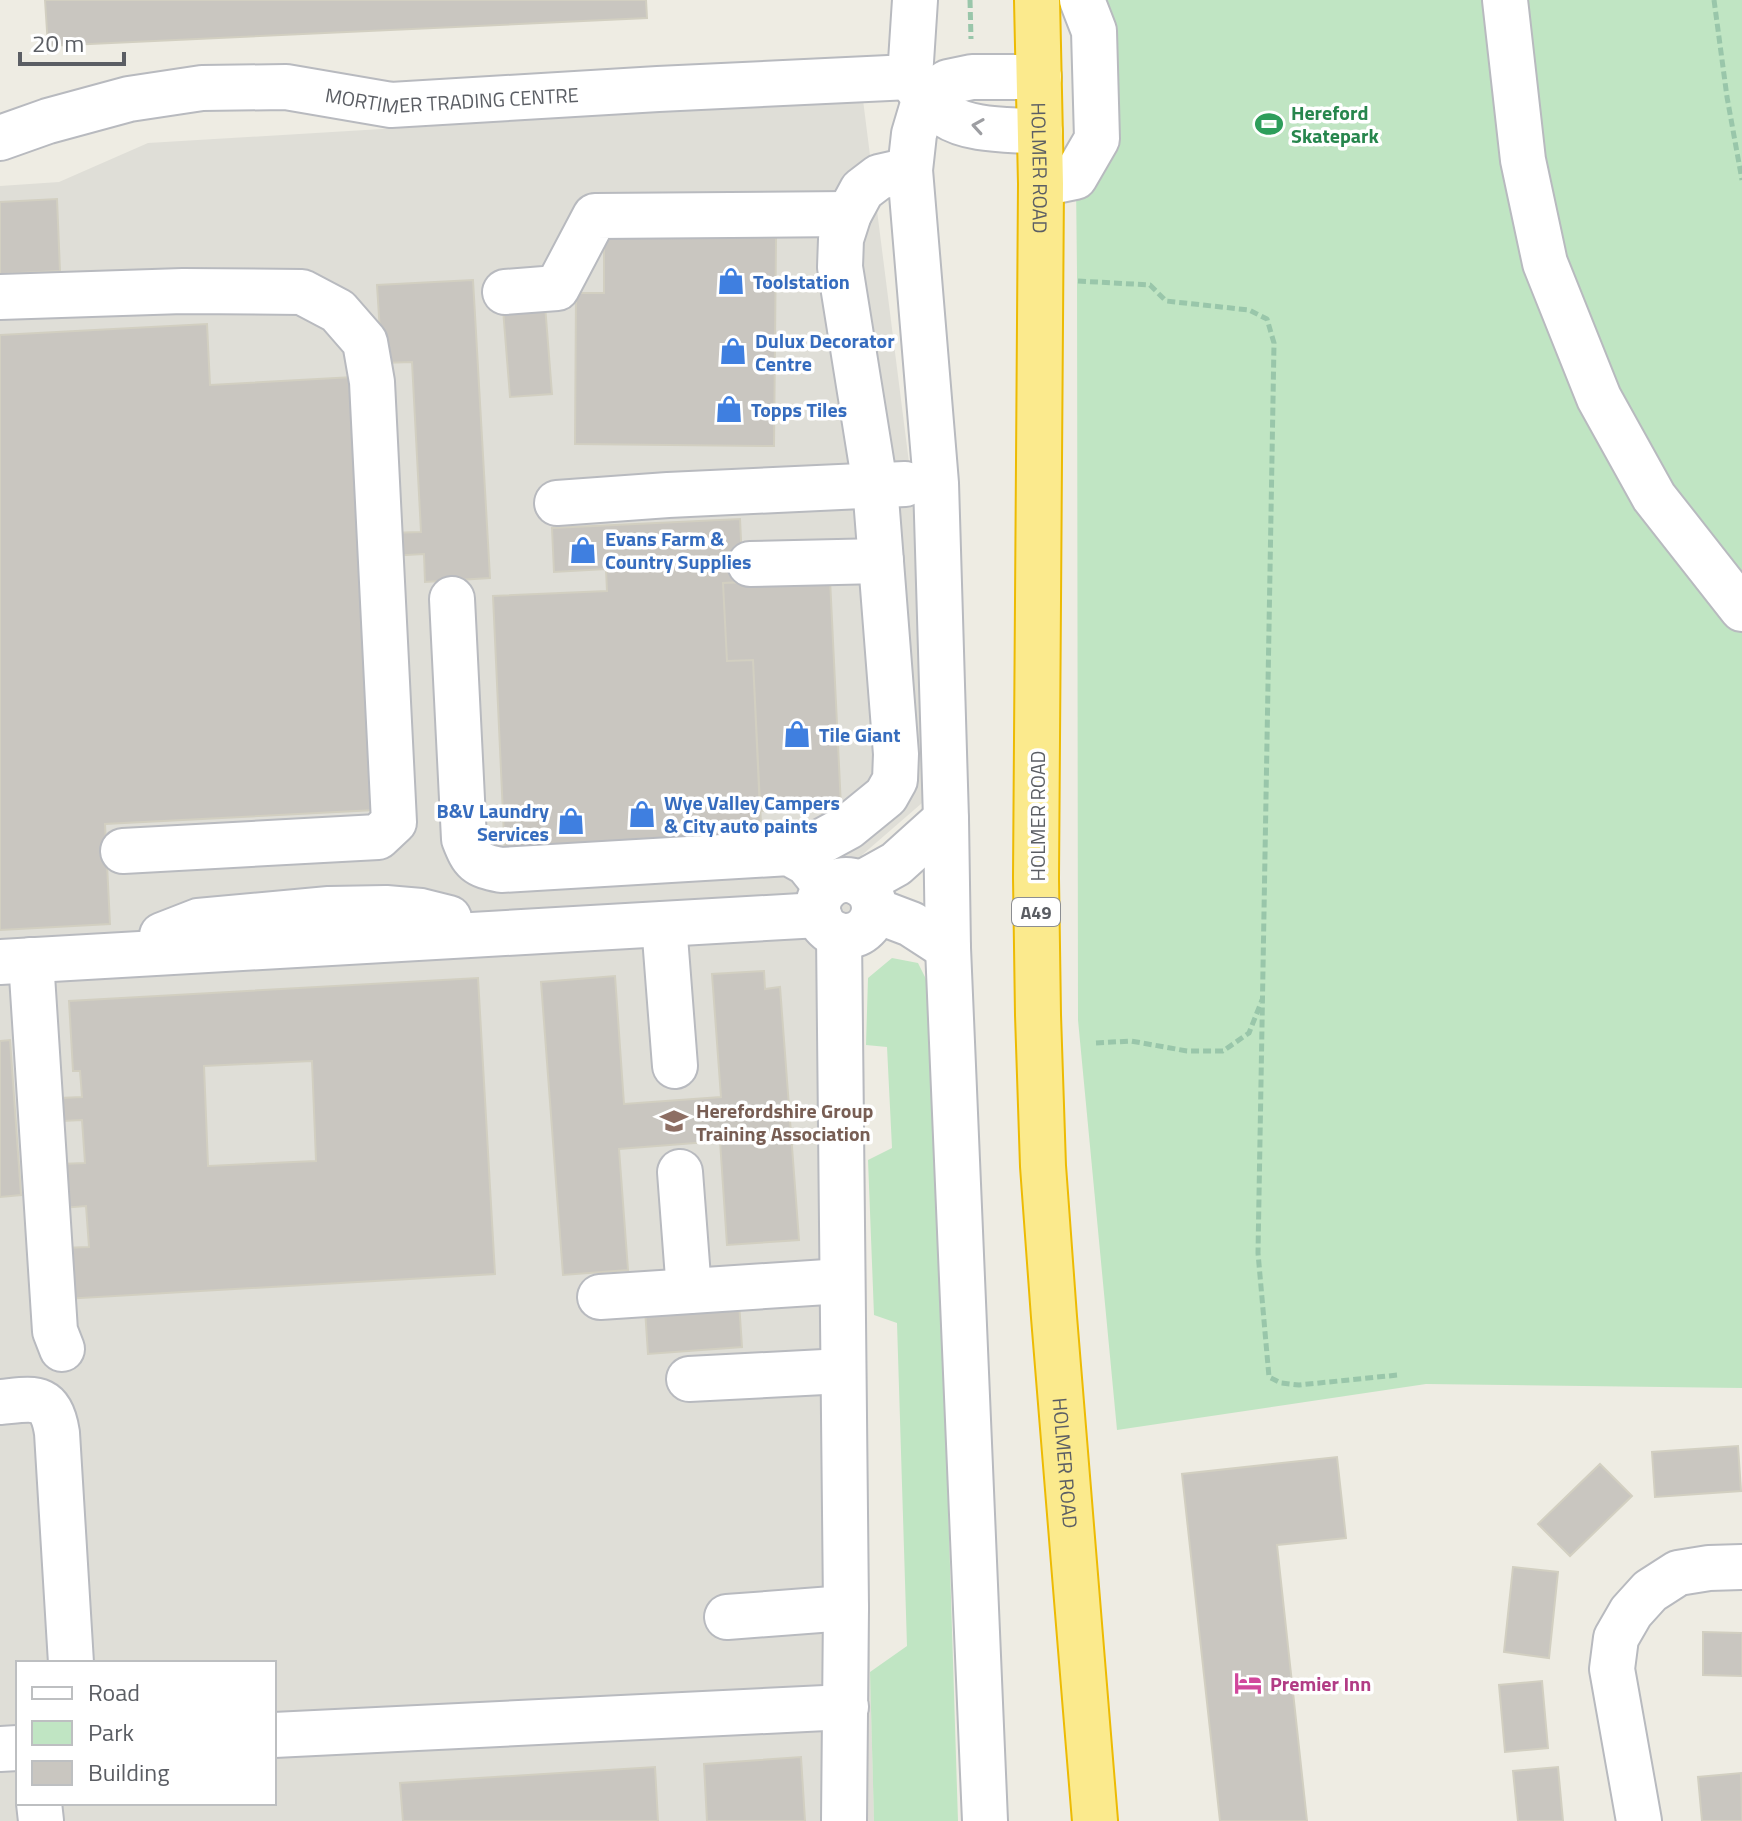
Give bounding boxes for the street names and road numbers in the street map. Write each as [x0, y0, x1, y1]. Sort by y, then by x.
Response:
street label: MORTIMER TRADING CENTRE [323, 78, 580, 122]
street label: HOLMER ROAD [1024, 102, 1057, 234]
street label: HOLMER ROAD [1022, 751, 1053, 881]
road number: A49 [1012, 898, 1060, 926]
street label: HOLMER ROAD [1045, 1396, 1087, 1530]

